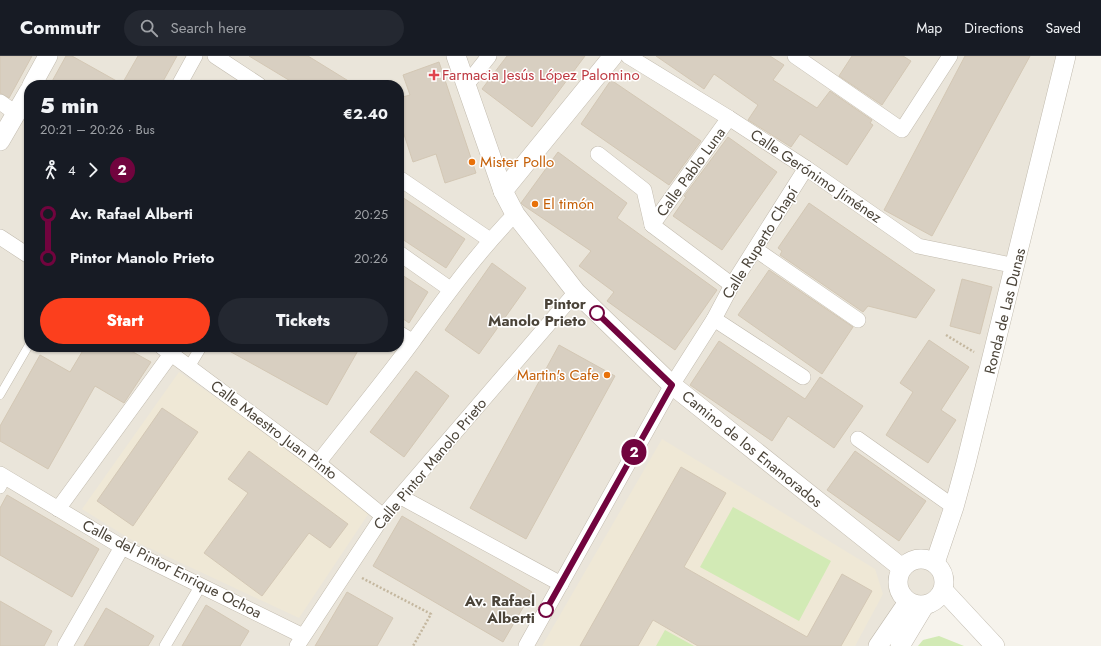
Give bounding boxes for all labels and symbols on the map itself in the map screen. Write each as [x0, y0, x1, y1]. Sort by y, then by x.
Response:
place label: Farmacia Jesús López Palomino [442, 64, 640, 86]
marker: Farmacia Jesús López Palomino [429, 70, 439, 80]
street label: Calle Pablo Luna [651, 123, 731, 221]
street label: Calle Gerónimo Jiménez [746, 124, 886, 228]
place label: Mister Pollo [480, 151, 554, 173]
marker: Mister Pollo [467, 157, 477, 167]
street label: Calle Ruperto Chapí [717, 182, 804, 303]
place label: El timón [543, 193, 594, 215]
marker: El timón [530, 199, 540, 209]
street label: Ronda de Las Dunas [979, 246, 1031, 376]
place label: Pintor Manolo Prieto [488, 293, 587, 332]
marker: Pintor Manolo Prieto [589, 305, 605, 321]
place label: Martin's Cafe [517, 364, 599, 386]
marker: Martin's Cafe [602, 370, 612, 380]
street label: Calle Maestro Juan Pinto [206, 375, 342, 485]
street label: Camino de los Enamorados [677, 385, 827, 513]
street label: Calle Pintor Manolo Prieto [368, 393, 492, 535]
line badge: 2 [621, 439, 647, 465]
street label: Calle del Pintor Enrique Ochoa [79, 514, 265, 624]
place label: Av. Rafael Alberti [464, 590, 535, 629]
marker: Av. Rafael Alberti [538, 602, 554, 618]

